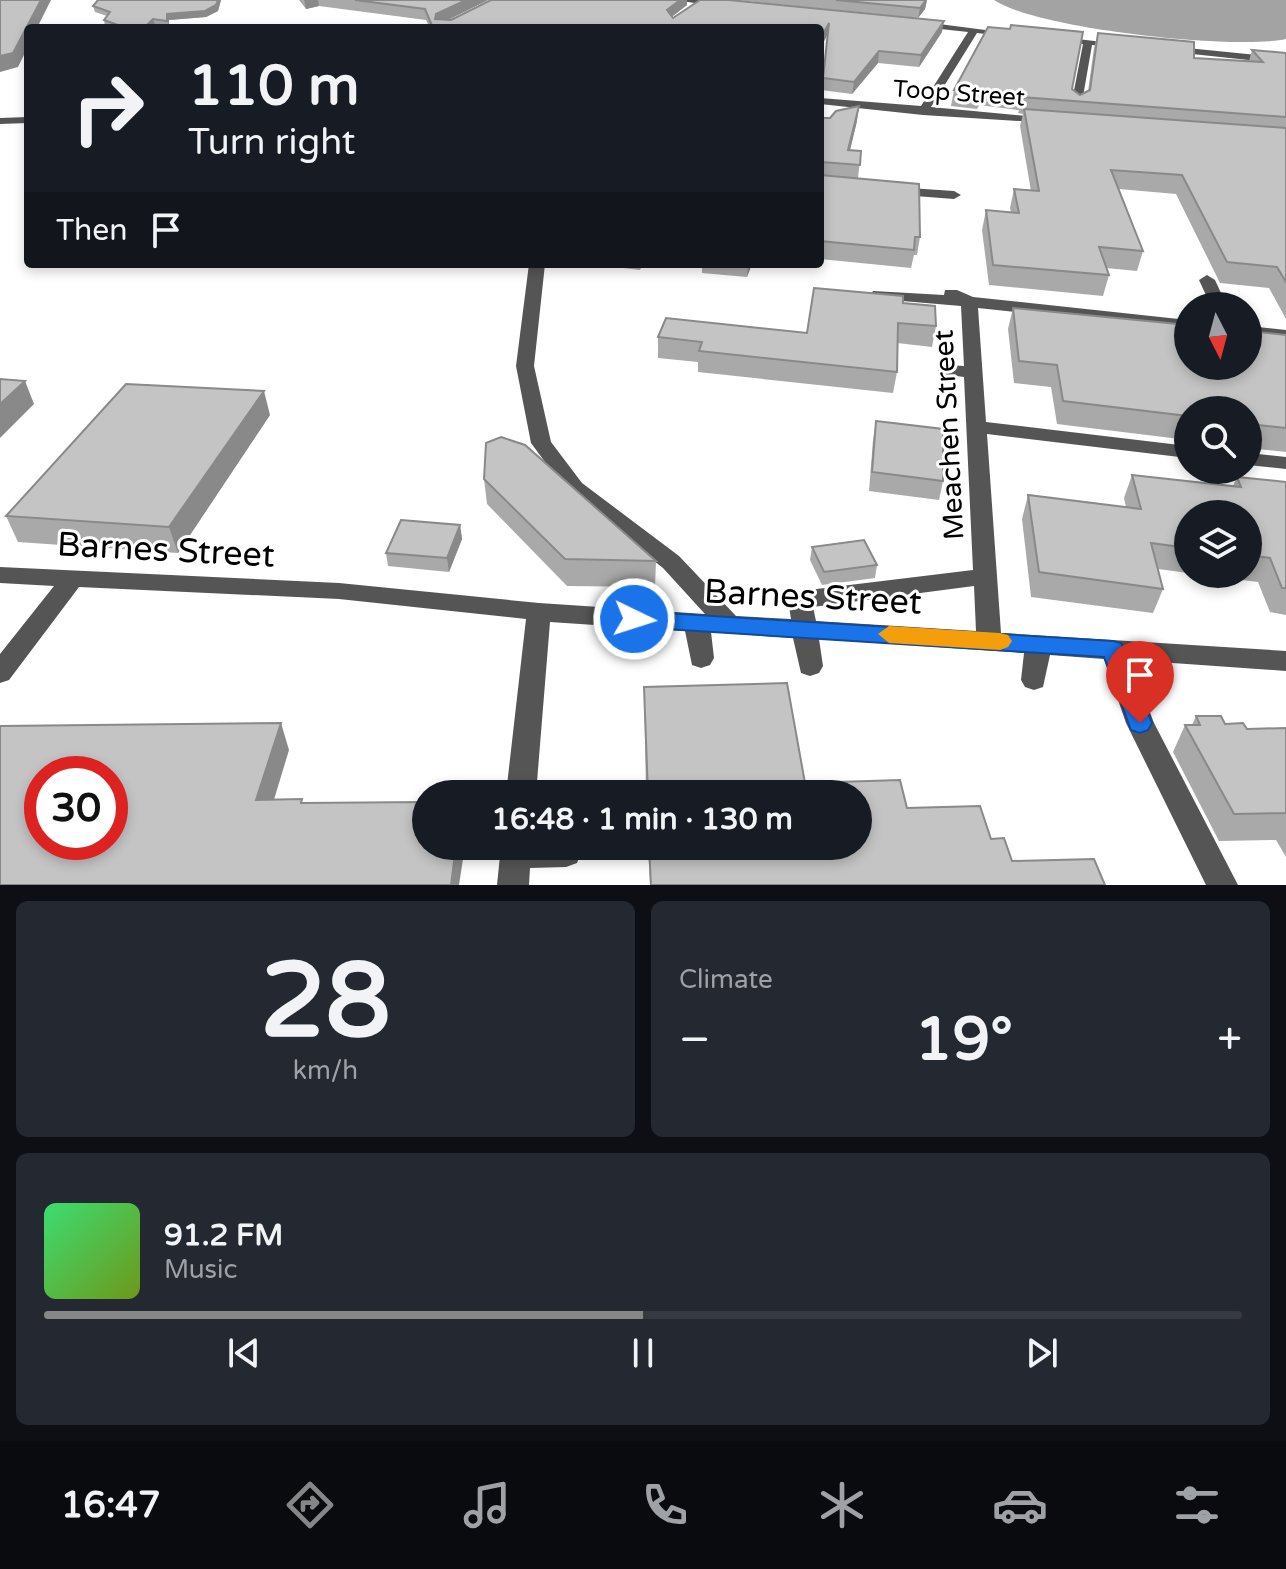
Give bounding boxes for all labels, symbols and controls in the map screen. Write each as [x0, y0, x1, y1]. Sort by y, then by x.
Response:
text: 110 m [188, 53, 359, 120]
icon: right [56, 56, 160, 160]
street label: Toop Street [892, 74, 1026, 113]
text: Turn right [188, 121, 355, 164]
icon: arrive [144, 208, 188, 252]
text: Then [56, 212, 128, 249]
north arrow [1174, 292, 1262, 380]
map controls [1174, 292, 1262, 588]
street label: Meachen Street [926, 329, 971, 541]
button: search [1174, 396, 1262, 484]
button: layers [1174, 500, 1262, 588]
street label: Barnes Street [56, 524, 276, 577]
street label: Barnes Street [703, 571, 923, 624]
position arrow [592, 577, 676, 661]
pin [1106, 641, 1174, 723]
icon: arrive [1118, 653, 1162, 697]
speed limit sign: 30 [24, 756, 128, 860]
text: 16:48 · 1 min · 130 m [491, 801, 793, 838]
text: 28 [260, 940, 391, 1065]
text: Climate [679, 964, 773, 995]
text: 19° [915, 1004, 1013, 1076]
text: − [679, 1014, 710, 1067]
text: + [1217, 1014, 1242, 1067]
text: km/h [293, 1055, 358, 1086]
text: 91.2 FM [164, 1217, 283, 1254]
text: Music [164, 1254, 237, 1285]
icon: previous [222, 1331, 266, 1375]
icon: pause [621, 1331, 665, 1375]
icon: next [1020, 1331, 1064, 1375]
icon: directions [282, 1477, 338, 1533]
icon: music [459, 1477, 515, 1533]
icon: phone [637, 1477, 693, 1533]
icon: climate [814, 1477, 870, 1533]
icon: car [992, 1477, 1048, 1533]
icon: filters [1169, 1477, 1225, 1533]
text: 16:47 [61, 1484, 161, 1527]

